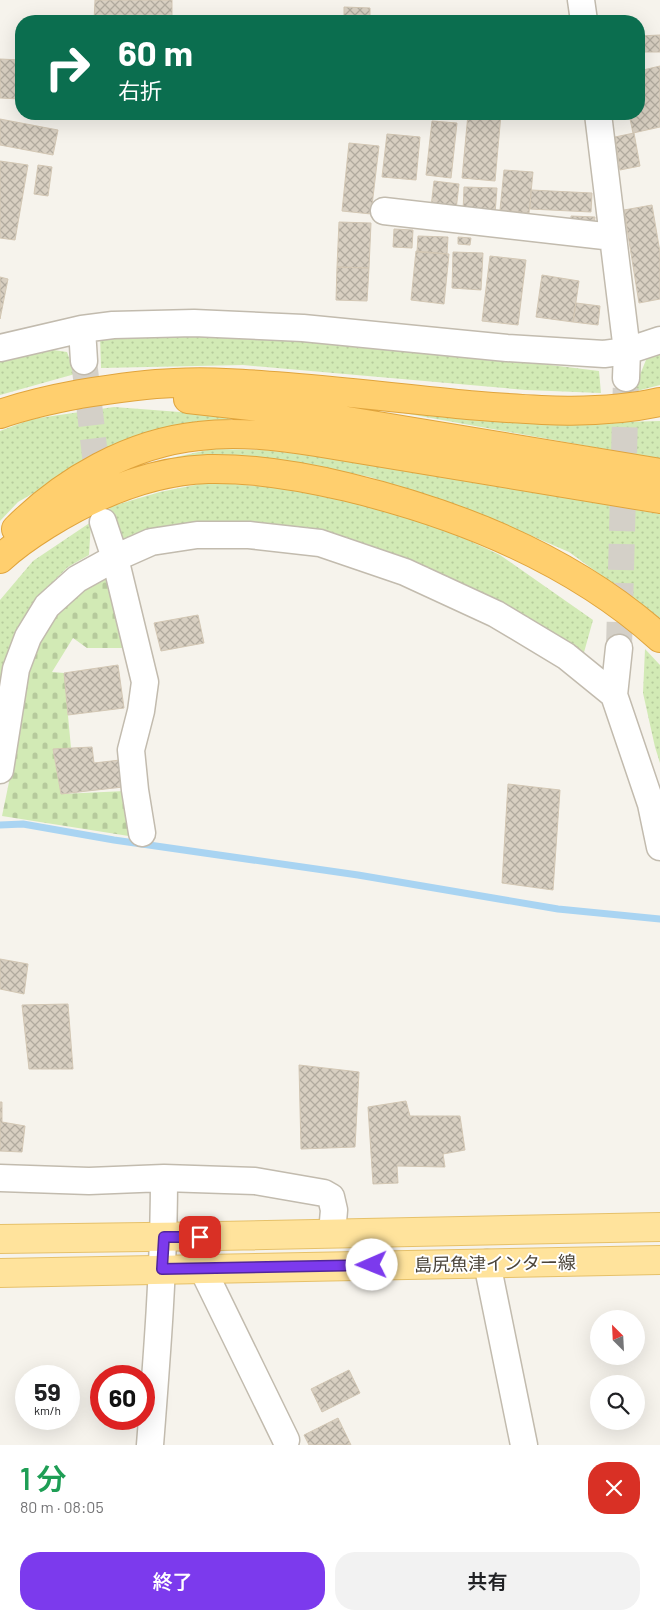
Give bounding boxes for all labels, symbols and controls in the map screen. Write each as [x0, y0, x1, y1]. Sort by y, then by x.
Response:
text: 60 m [118, 31, 193, 73]
icon: right [35, 35, 100, 100]
text: 右折 [118, 77, 162, 103]
pin [179, 1216, 221, 1258]
icon: arrive [186, 1223, 214, 1251]
position arrow [345, 1238, 397, 1290]
street label: 島尻魚津インター線 [414, 1251, 576, 1275]
north arrow [590, 1310, 645, 1365]
map controls [590, 1310, 645, 1430]
speed limit sign: 60 [90, 1365, 155, 1430]
button: search [590, 1375, 645, 1430]
text: 59 [34, 1376, 61, 1406]
text: km/h [34, 1403, 61, 1417]
text: 1 分 [20, 1460, 67, 1496]
button: close [588, 1462, 640, 1514]
text: 80 m · 08:05 [20, 1497, 104, 1516]
button: 終了 [20, 1552, 325, 1610]
button: 共有 [335, 1552, 640, 1610]

